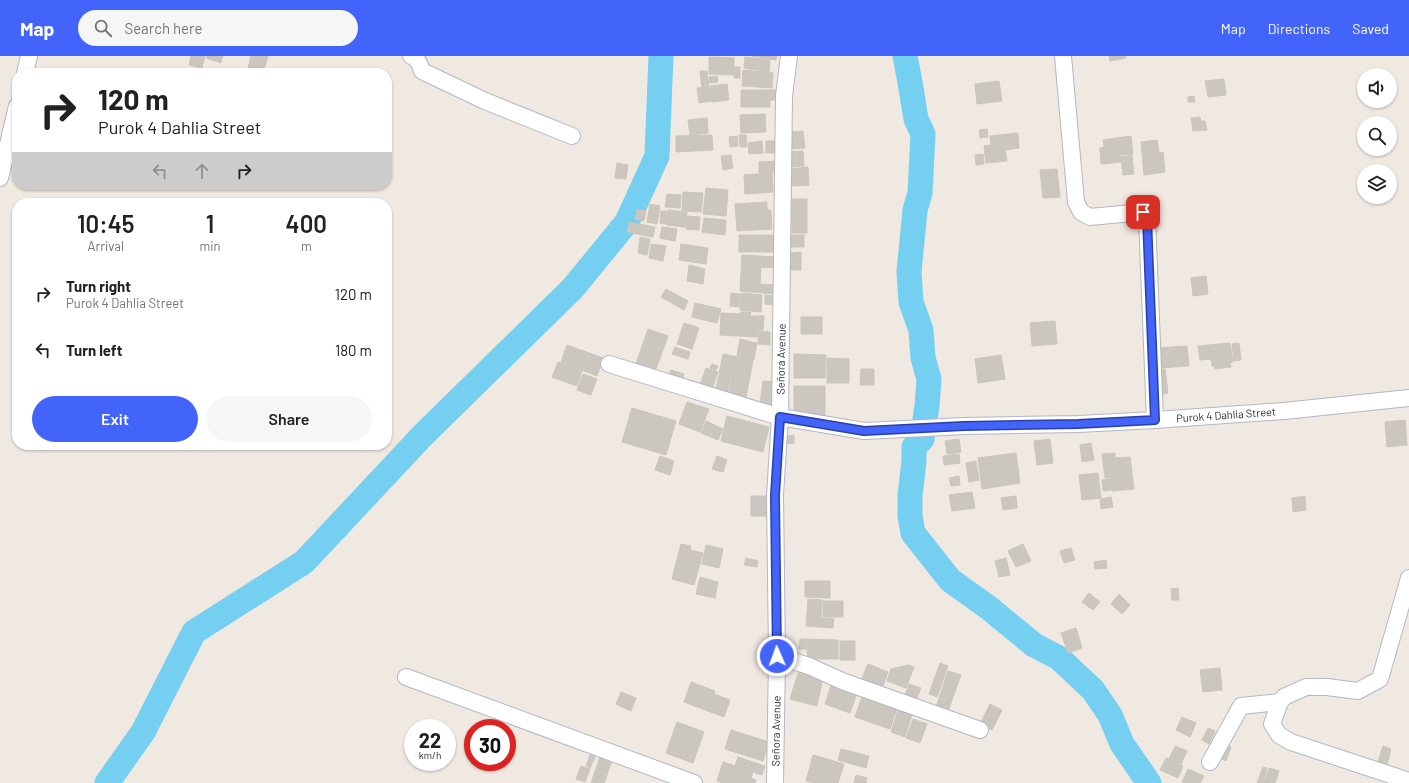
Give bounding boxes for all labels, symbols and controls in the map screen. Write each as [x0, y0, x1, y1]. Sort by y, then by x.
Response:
search box [78, 10, 358, 46]
text: Map [20, 17, 54, 40]
icon: search [92, 17, 114, 39]
text: Search here [124, 19, 202, 37]
text: Map [1221, 20, 1246, 37]
text: Directions [1268, 20, 1330, 37]
text: Saved [1352, 20, 1389, 37]
map controls [1357, 68, 1397, 204]
button: sound [1357, 68, 1397, 108]
text: 120 m [98, 82, 169, 116]
icon: right [32, 84, 84, 136]
text: Purok 4 Dahlia Street [98, 116, 261, 138]
button: search [1357, 116, 1397, 156]
icon: left [149, 160, 171, 182]
icon: ahead [191, 160, 213, 182]
icon: right [233, 160, 255, 182]
button: layers [1357, 164, 1397, 204]
pin [1126, 195, 1160, 229]
icon: arrive [1132, 201, 1154, 223]
text: 10:45 [77, 209, 134, 238]
text: 1 [206, 209, 214, 238]
text: 400 [286, 209, 327, 238]
text: Arrival [88, 238, 124, 254]
text: min [199, 238, 221, 254]
text: m [301, 238, 312, 254]
text: Turn right [66, 277, 131, 295]
icon: right [32, 283, 54, 305]
text: 120 m [335, 285, 372, 303]
text: Purok 4 Dahlia Street [66, 295, 184, 311]
street label: Señora Avenue [773, 323, 788, 395]
icon: left [32, 339, 54, 361]
text: Turn left [66, 341, 122, 359]
text: 180 m [335, 341, 372, 359]
button: Exit [32, 396, 198, 442]
button: Share [206, 396, 372, 442]
street label: Purok 4 Dahlia Street [1176, 405, 1276, 424]
position arrow [756, 635, 798, 677]
street label: Señora Avenue [768, 695, 783, 767]
speed limit sign: 30 [464, 719, 516, 771]
text: 22 [419, 728, 441, 752]
text: km/h [419, 749, 441, 761]

